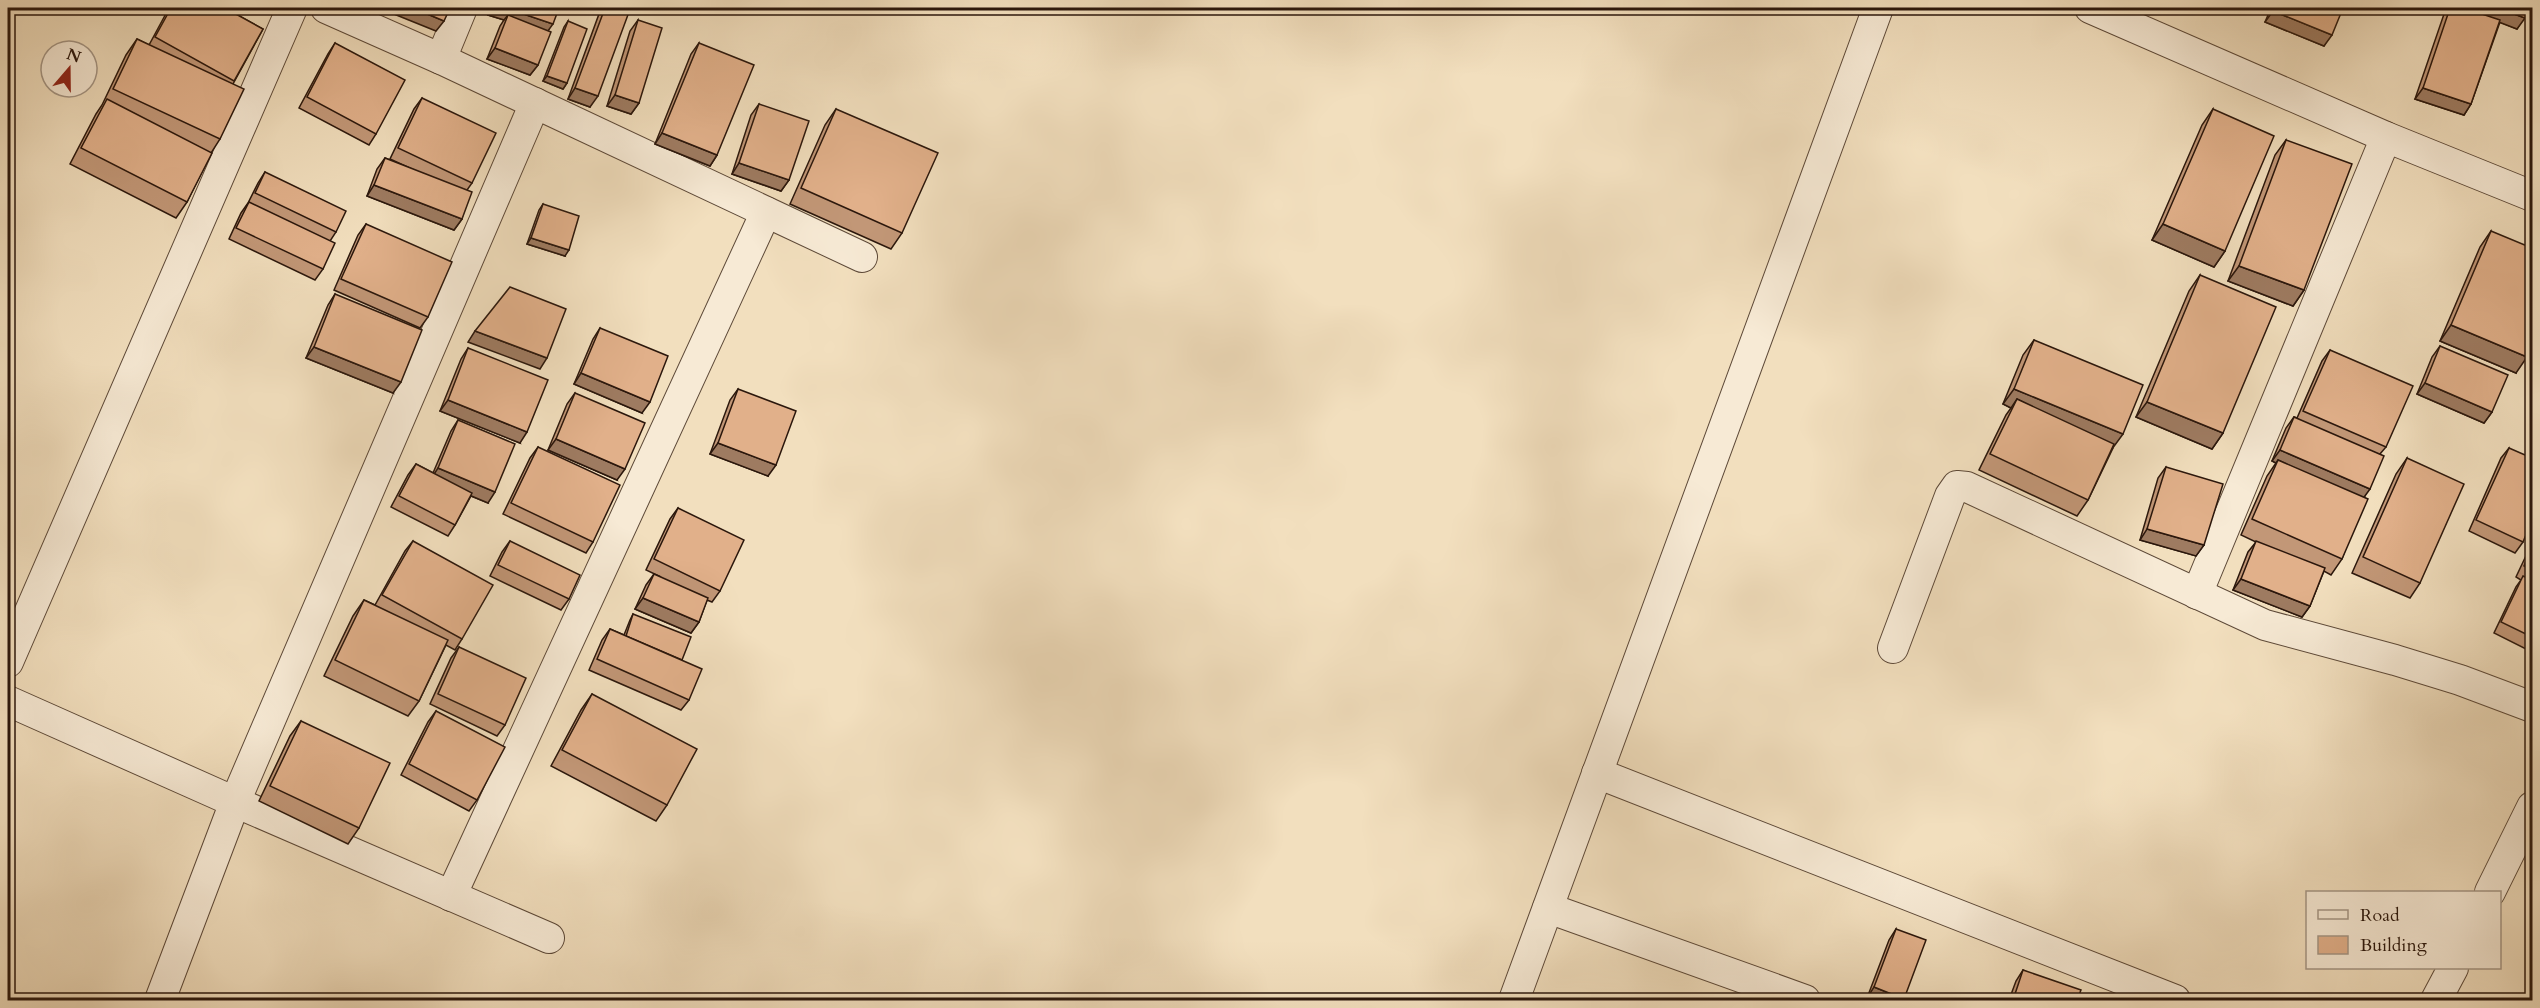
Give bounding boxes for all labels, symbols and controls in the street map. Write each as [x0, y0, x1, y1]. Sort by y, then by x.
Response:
north arrow [39, 39, 99, 99]
text: N [63, 43, 84, 69]
legend [2306, 891, 2501, 969]
text: Road [2360, 903, 2400, 928]
text: Building [2360, 933, 2428, 958]

